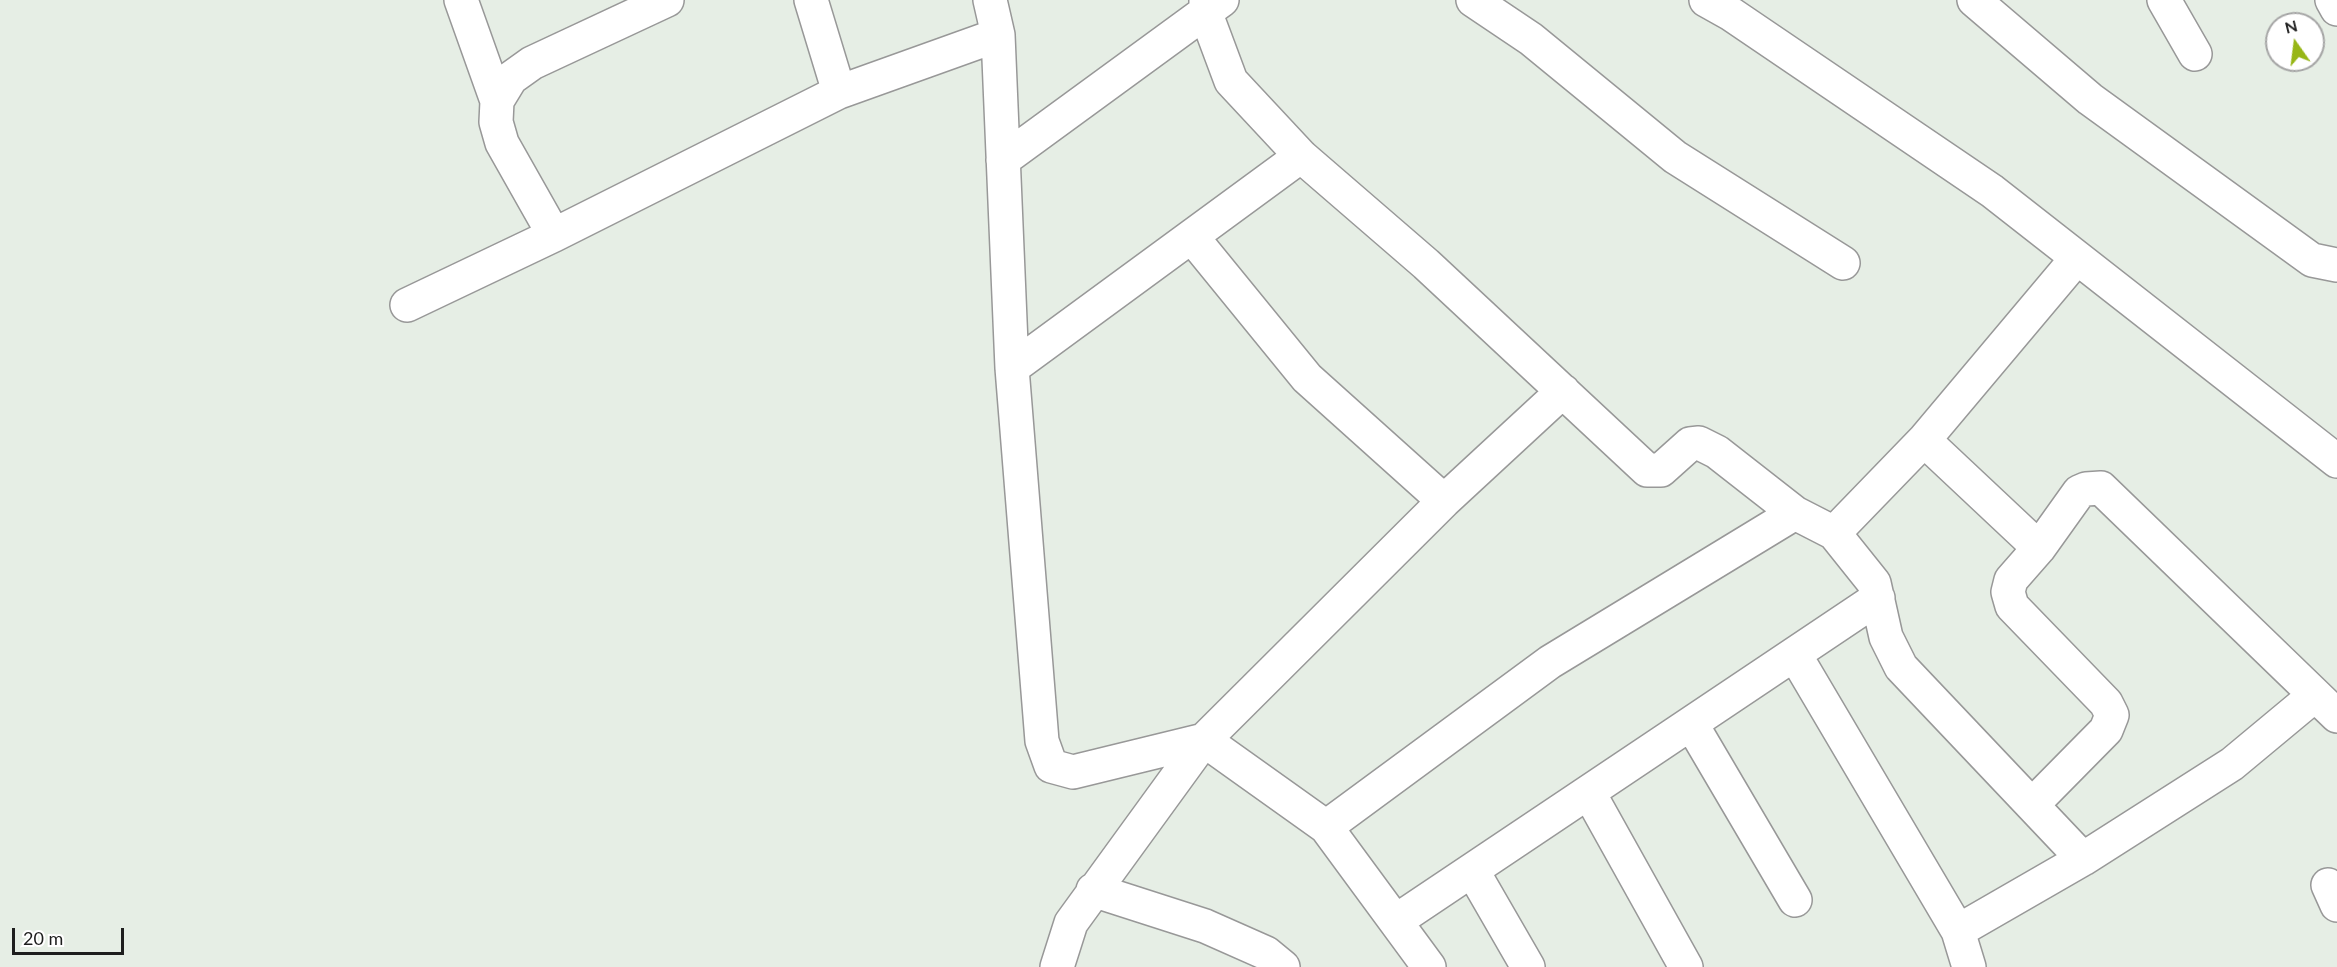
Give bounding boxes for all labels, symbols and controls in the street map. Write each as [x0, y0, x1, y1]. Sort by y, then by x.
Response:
north arrow [2265, 12, 2325, 72]
text: N [2283, 15, 2299, 37]
scale bar [15, 916, 128, 954]
text: 20 m [23, 927, 63, 949]

